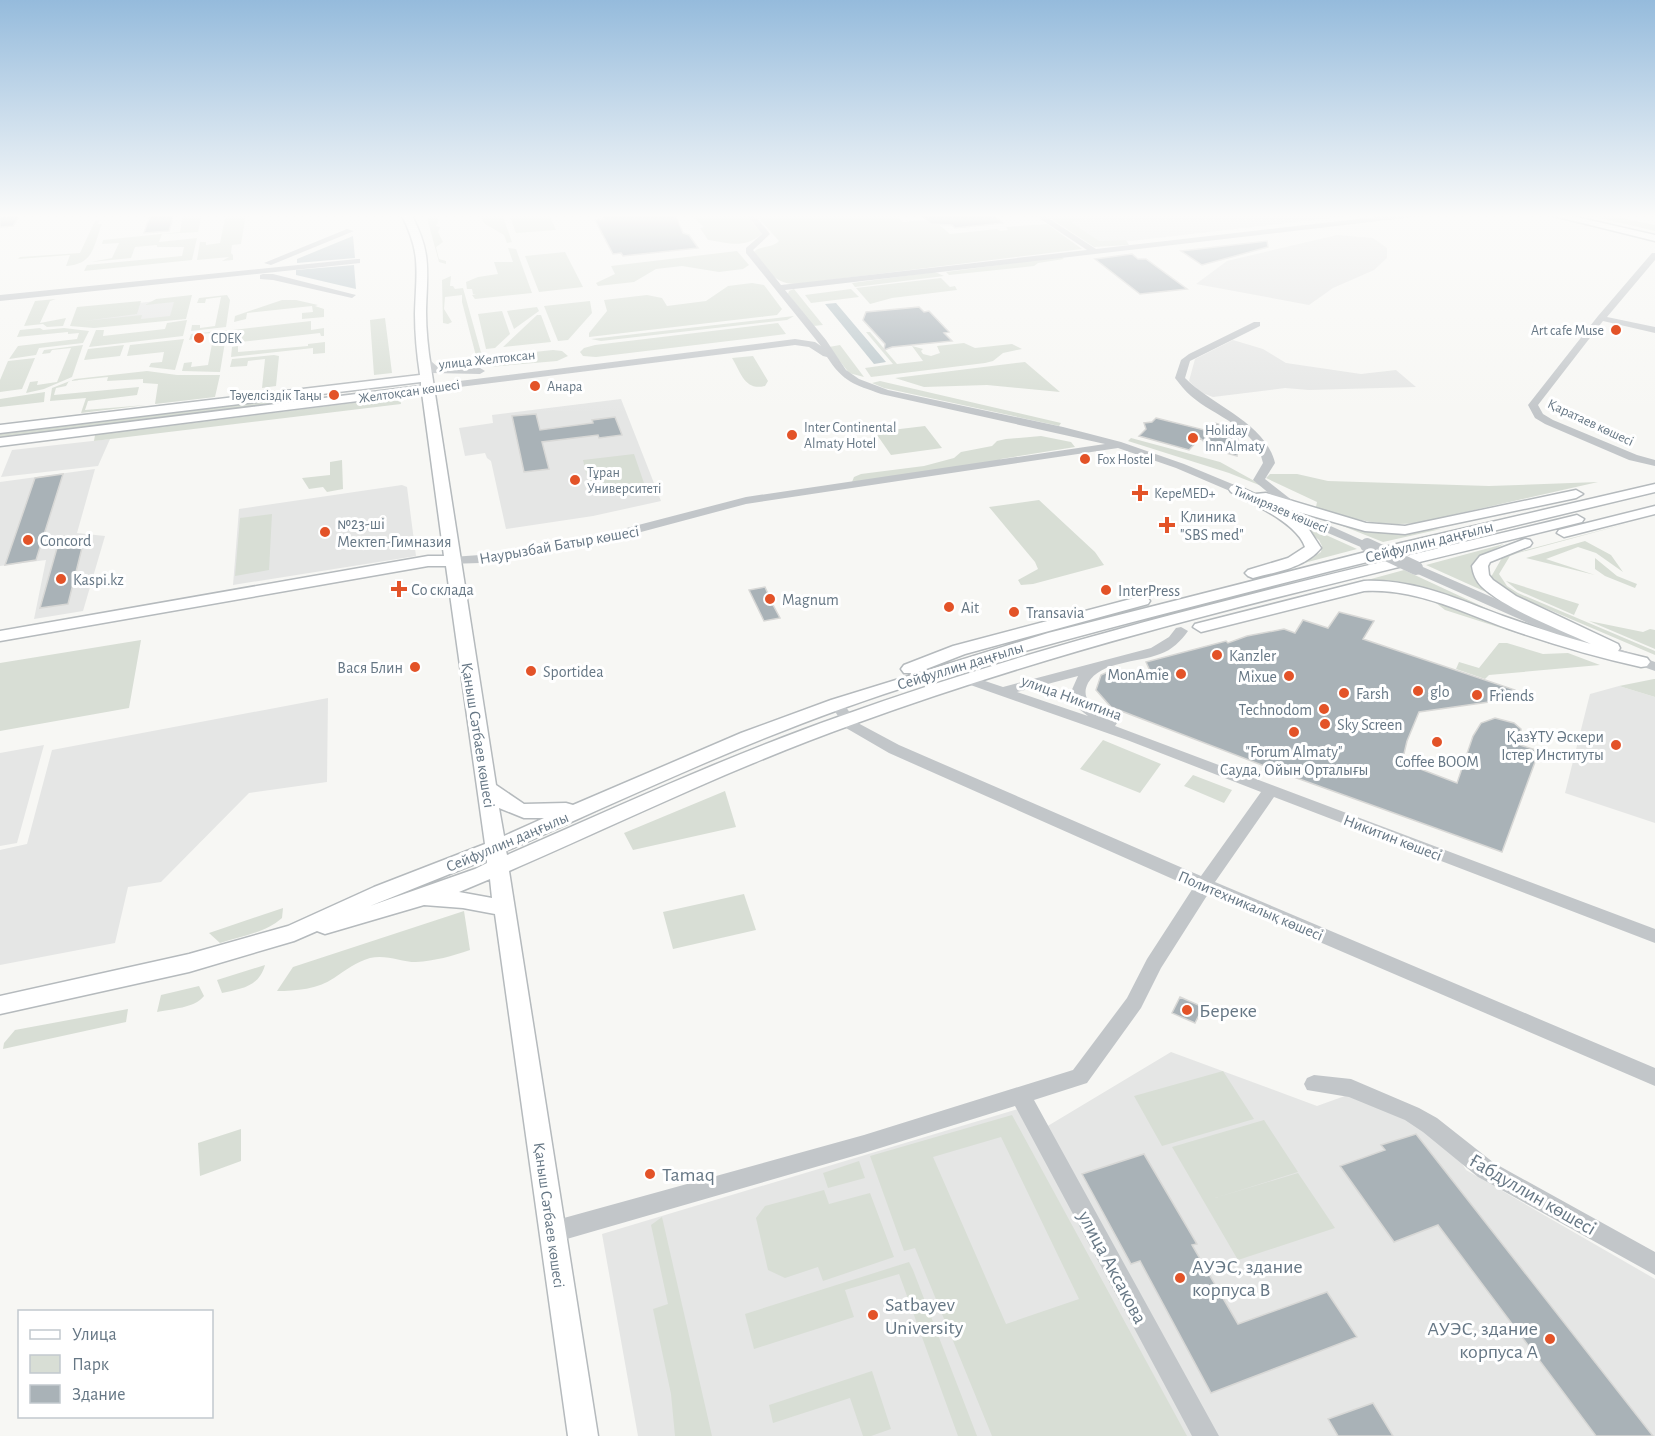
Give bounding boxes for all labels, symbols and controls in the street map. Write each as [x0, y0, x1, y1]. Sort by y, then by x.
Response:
marker: Art cafe Muse [1609, 323, 1623, 337]
place label: Art cafe Muse [1531, 324, 1604, 338]
marker: CDEK [192, 331, 206, 345]
place label: CDEK [211, 332, 242, 346]
street label: улица Желтоксан [437, 348, 536, 372]
street label: Желтоқсан көшесі [358, 378, 461, 406]
marker: Анара [528, 379, 542, 393]
place label: Анара [547, 380, 583, 394]
marker: Тәуелсіздік Таңы [327, 388, 341, 402]
place label: Тәуелсіздік Таңы [230, 389, 322, 403]
street label: Қаратаев көшесі [1545, 397, 1636, 449]
place label: Inter Continental Almaty Hotel [804, 421, 897, 451]
place label: Holiday Inn Almaty [1205, 424, 1265, 454]
marker: Inter Continental Almaty Hotel [785, 428, 799, 442]
marker: Holiday Inn Almaty [1186, 431, 1200, 445]
marker: Fox Hostel [1078, 452, 1092, 466]
place label: Fox Hostel [1097, 453, 1153, 467]
place label: Тұран Университеті [587, 466, 661, 496]
marker: Тұран Университеті [568, 473, 582, 487]
marker: КереMED+ [1131, 484, 1149, 502]
street label: Тимирязев көшесі [1231, 484, 1330, 536]
place label: КереMED+ [1154, 487, 1216, 501]
place label: Клиника "SBS med" [1180, 509, 1244, 543]
place label: №23-ші Мектеп-Гимназия [337, 516, 452, 550]
marker: Клиника "SBS med" [1158, 516, 1176, 534]
street label: Сейфуллин даңғылы [1364, 518, 1495, 567]
street label: Наурызбай Батыр көшесі [478, 523, 640, 568]
marker: №23-ші Мектеп-Гимназия [318, 525, 332, 539]
marker: Concord [21, 533, 35, 547]
place label: Concord [40, 533, 91, 549]
marker: Kaspi.kz [54, 572, 68, 586]
place label: Kaspi.kz [73, 572, 124, 588]
marker: Со склада [392, 582, 406, 596]
place label: Со склада [411, 582, 474, 598]
marker: InterPress [1099, 583, 1113, 597]
place label: InterPress [1118, 583, 1180, 599]
marker: Magnum [763, 592, 777, 606]
place label: Magnum [782, 592, 839, 608]
marker: Ait [942, 600, 956, 614]
place label: Ait [961, 600, 979, 616]
marker: Transavia [1007, 605, 1021, 619]
place label: Transavia [1026, 605, 1084, 621]
street label: Сейфуллин даңғылы [895, 639, 1026, 694]
marker: Kanzler [1210, 648, 1224, 662]
place label: Kanzler [1229, 648, 1277, 664]
place label: Вася Блин [337, 660, 403, 676]
marker: Вася Блин [408, 660, 422, 674]
street label: Қаныш Сәтбаев көшесі [459, 661, 497, 809]
marker: Sportidea [524, 664, 538, 678]
place label: Sportidea [543, 664, 604, 680]
place label: MonAmie [1108, 667, 1169, 683]
marker: MonAmie [1174, 667, 1188, 681]
place label: Mixue [1238, 669, 1277, 685]
marker: Mixue [1282, 669, 1296, 683]
street label: улица Никитина [1018, 672, 1124, 724]
marker: glo [1411, 684, 1425, 698]
place label: glo [1430, 684, 1450, 700]
marker: Farsh [1337, 686, 1351, 700]
place label: Farsh [1356, 686, 1389, 702]
marker: Friends [1470, 688, 1484, 702]
place label: Friends [1489, 688, 1534, 704]
place label: Technodom [1239, 702, 1312, 718]
marker: Technodom [1317, 702, 1331, 716]
marker: Sky Screen [1318, 717, 1332, 731]
place label: Sky Screen [1337, 717, 1403, 734]
marker: "Forum Almaty" Сауда, Ойын Орталығы [1287, 725, 1301, 739]
place label: ҚазҰТУ Әскери Істер Институты [1501, 729, 1604, 764]
marker: Coffee BOOM [1430, 735, 1444, 749]
marker: ҚазҰТУ Әскери Істер Институты [1609, 738, 1623, 752]
place label: "Forum Almaty" Сауда, Ойын Орталығы [1220, 744, 1368, 779]
place label: Coffee BOOM [1395, 754, 1479, 770]
street label: Сейфуллин даңғылы [444, 809, 571, 876]
street label: Никитин көшесі [1341, 812, 1444, 864]
street label: Политехникалық көшесі [1176, 868, 1325, 944]
place label: Береке [1199, 1001, 1257, 1021]
marker: Береке [1180, 1003, 1194, 1017]
street label: Қаныш Сәтбаев көшесі [531, 1141, 567, 1289]
street label: Ғабдуллин көшесі [1466, 1151, 1599, 1239]
place label: Tamaq [662, 1165, 715, 1185]
marker: Tamaq [643, 1167, 657, 1181]
street label: улица Аксакова [1073, 1207, 1150, 1327]
place label: АУЭС, здание корпуса В [1192, 1257, 1303, 1300]
marker: АУЭС, здание корпуса В [1173, 1271, 1187, 1285]
place label: Satbayev University [885, 1295, 964, 1338]
marker: Satbayev University [866, 1308, 880, 1322]
legend [18, 1310, 213, 1418]
place label: АУЭС, здание корпуса A [1427, 1319, 1538, 1362]
text: Улица [72, 1326, 117, 1344]
marker: АУЭС, здание корпуса A [1543, 1332, 1557, 1346]
text: Парк [72, 1356, 110, 1374]
text: Здание [72, 1386, 126, 1404]

